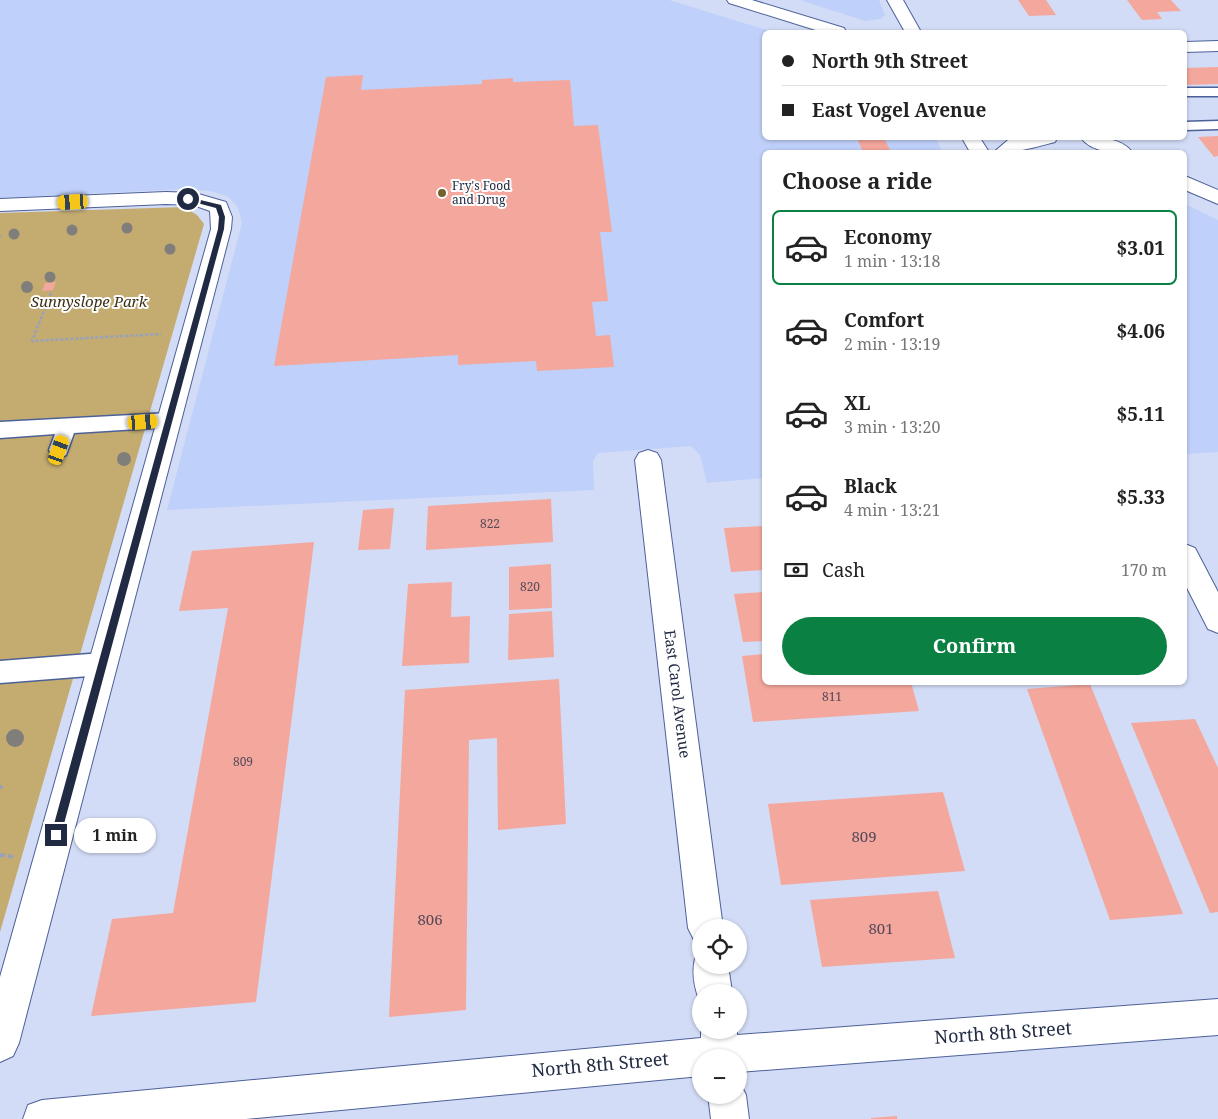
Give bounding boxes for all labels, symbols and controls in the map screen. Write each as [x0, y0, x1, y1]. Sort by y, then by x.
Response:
text: North 9th Street [812, 48, 968, 74]
text: East Vogel Avenue [812, 97, 986, 123]
text: Choose a ride [782, 165, 932, 195]
place label: Fry's Food and Drug [452, 177, 511, 208]
marker: Fry's Food and Drug [436, 187, 448, 199]
route start [177, 188, 199, 210]
car [57, 194, 88, 210]
text: Economy [844, 224, 932, 250]
icon: car [784, 225, 829, 270]
text: $3.01 [1116, 235, 1165, 261]
text: 1 min · 13:18 [844, 250, 940, 272]
park label: Sunnyslope Park [31, 291, 148, 311]
text: Comfort [844, 307, 924, 333]
icon: car [784, 308, 829, 353]
text: $4.06 [1116, 318, 1165, 344]
text: 2 min · 13:19 [844, 333, 940, 355]
text: XL [844, 390, 870, 416]
icon: car [784, 391, 829, 436]
text: $5.11 [1116, 401, 1165, 427]
car [127, 413, 158, 431]
text: 3 min · 13:20 [844, 416, 940, 438]
car [46, 433, 71, 467]
text: Black [844, 473, 897, 499]
icon: car [784, 474, 829, 519]
text: $5.33 [1116, 484, 1165, 510]
text: 4 min · 13:21 [844, 499, 940, 521]
house number: 822 [480, 515, 500, 532]
icon: cash [782, 556, 810, 584]
text: Cash [822, 557, 865, 583]
text: 170 m [1121, 559, 1167, 581]
house number: 820 [520, 578, 540, 595]
button: Confirm [782, 617, 1167, 675]
street label: East Carol Avenue [660, 629, 696, 759]
house number: 811 [822, 688, 842, 705]
house number: 809 [233, 753, 253, 770]
callout: 1 min [74, 818, 156, 852]
route end [45, 824, 67, 846]
text: 1 min [92, 824, 138, 846]
house number: 809 [851, 826, 877, 846]
house number: 806 [417, 909, 443, 929]
house number: 801 [868, 918, 894, 938]
map controls [692, 919, 747, 1104]
button: locate [692, 919, 747, 974]
button: + [692, 984, 747, 1039]
street label: North 8th Street [933, 1015, 1072, 1049]
street label: North 8th Street [530, 1046, 670, 1082]
button: − [692, 1049, 747, 1104]

